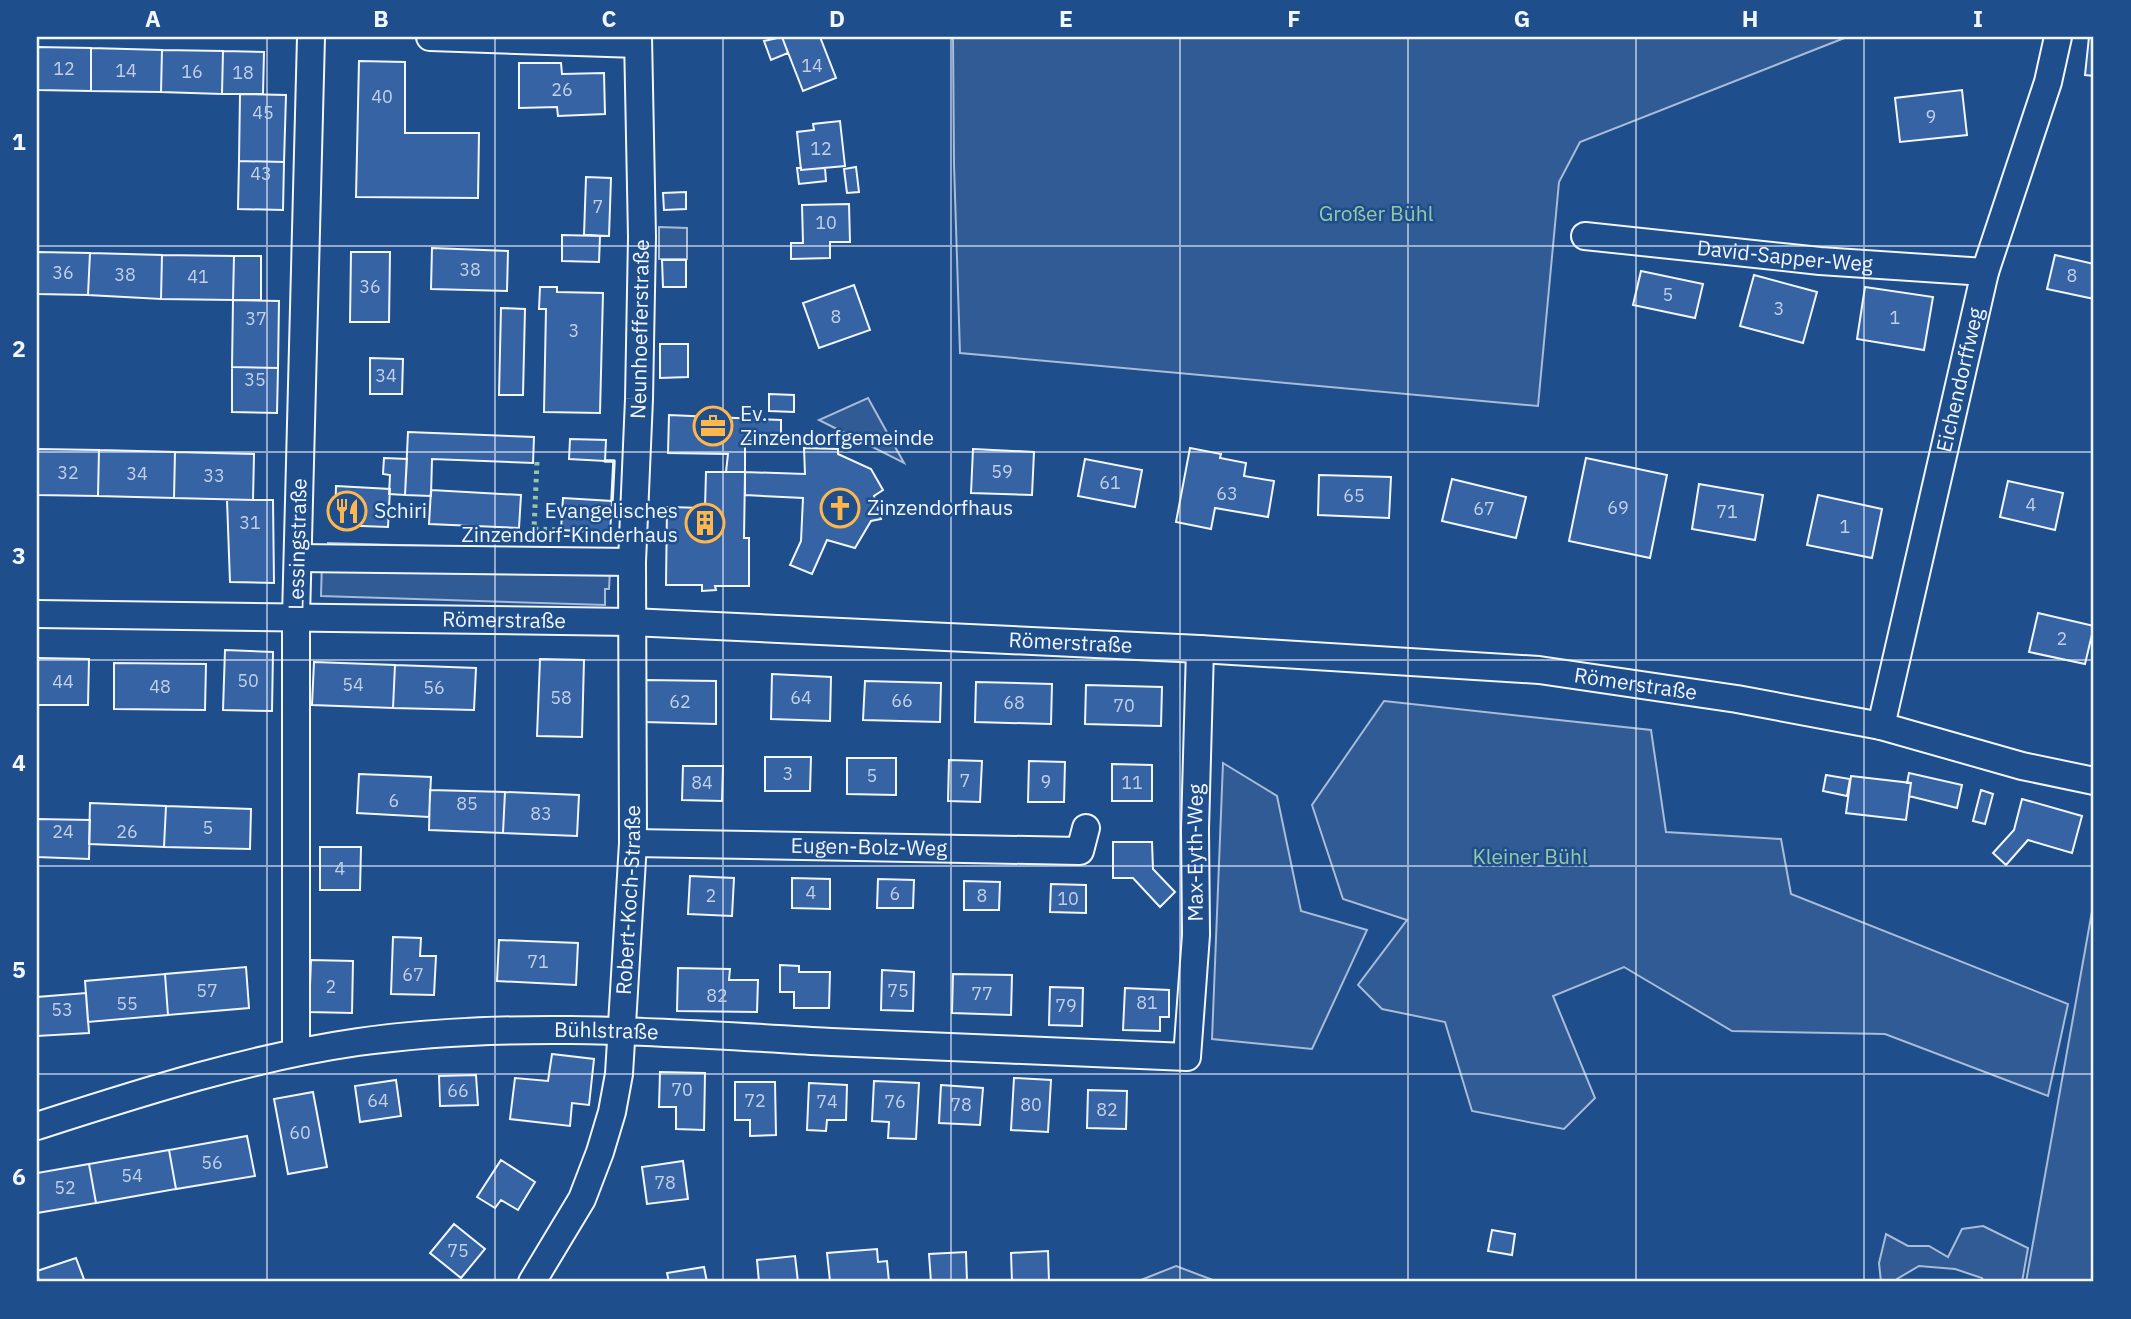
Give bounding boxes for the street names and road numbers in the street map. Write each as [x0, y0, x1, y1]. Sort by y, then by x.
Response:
street label: David-Sapper-Weg [1696, 233, 1874, 277]
street label: Neunhoefferstraße [623, 239, 655, 420]
street label: Eichendorffweg [1929, 305, 1989, 455]
street label: Lessingstraße [281, 478, 313, 610]
street label: Römerstraße [442, 604, 566, 634]
street label: Römerstraße [1008, 625, 1133, 659]
street label: Römerstraße [1573, 660, 1699, 706]
street label: Max-Eyth-Weg [1180, 783, 1209, 922]
street label: Robert-Koch-Straße [609, 805, 646, 996]
street label: Eugen-Bolz-Weg [790, 831, 948, 862]
street label: Bühlstraße [554, 1015, 659, 1045]

